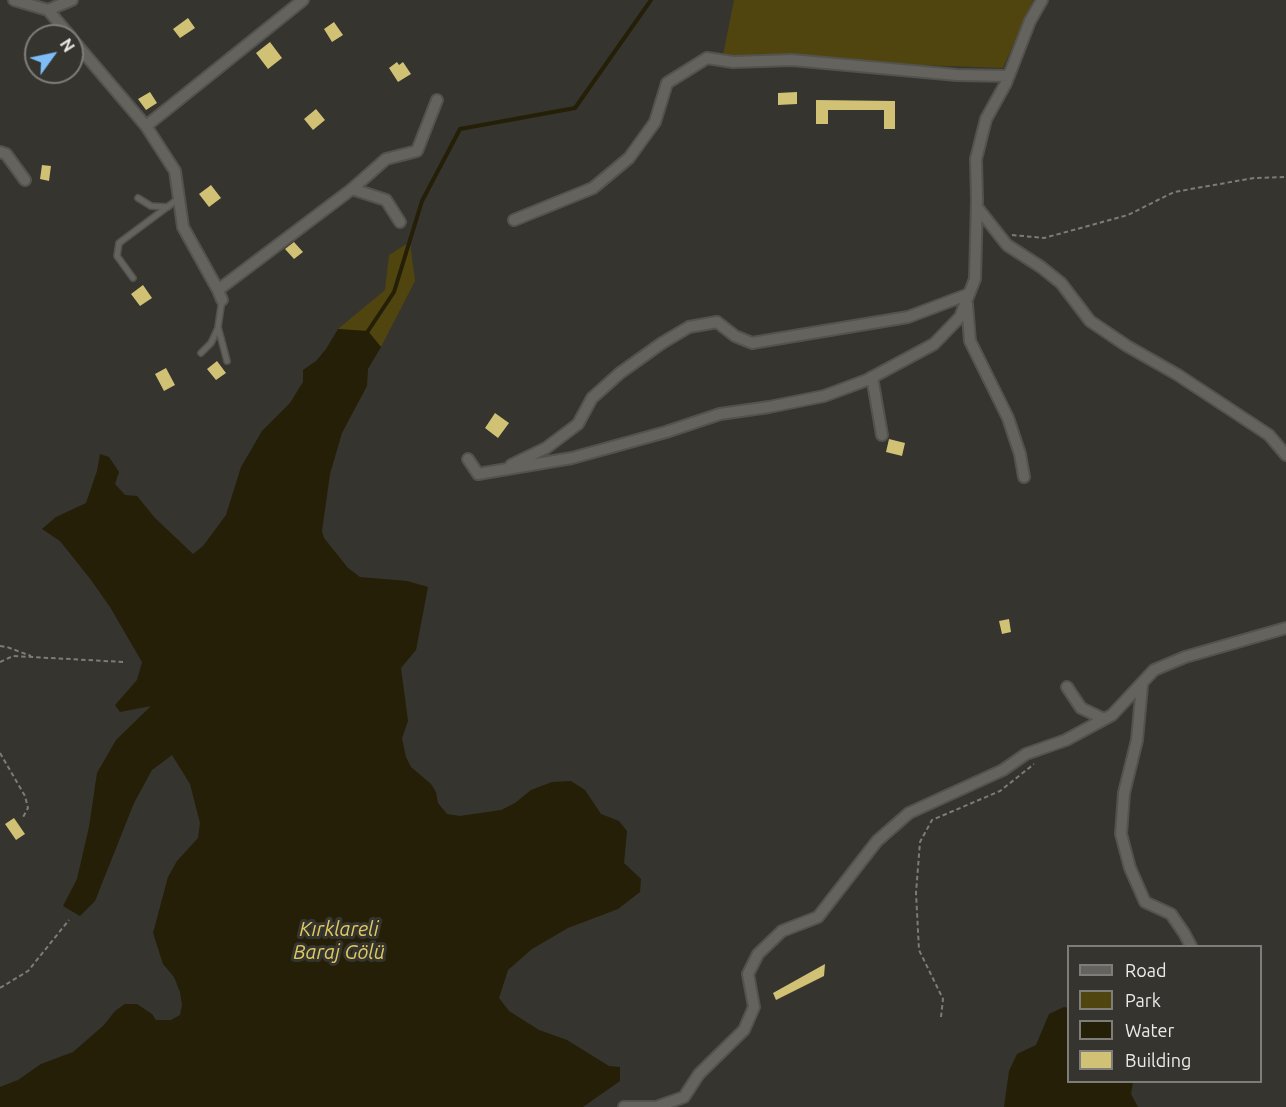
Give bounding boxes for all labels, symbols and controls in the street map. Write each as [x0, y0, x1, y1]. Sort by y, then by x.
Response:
north arrow [24, 24, 84, 84]
text: N [57, 35, 78, 55]
water label: Kırklareli Baraj Gölü [293, 917, 385, 964]
legend [1067, 945, 1262, 1083]
text: Road [1125, 960, 1167, 980]
text: Park [1125, 990, 1161, 1010]
text: Water [1125, 1020, 1174, 1040]
text: Building [1125, 1050, 1191, 1070]

